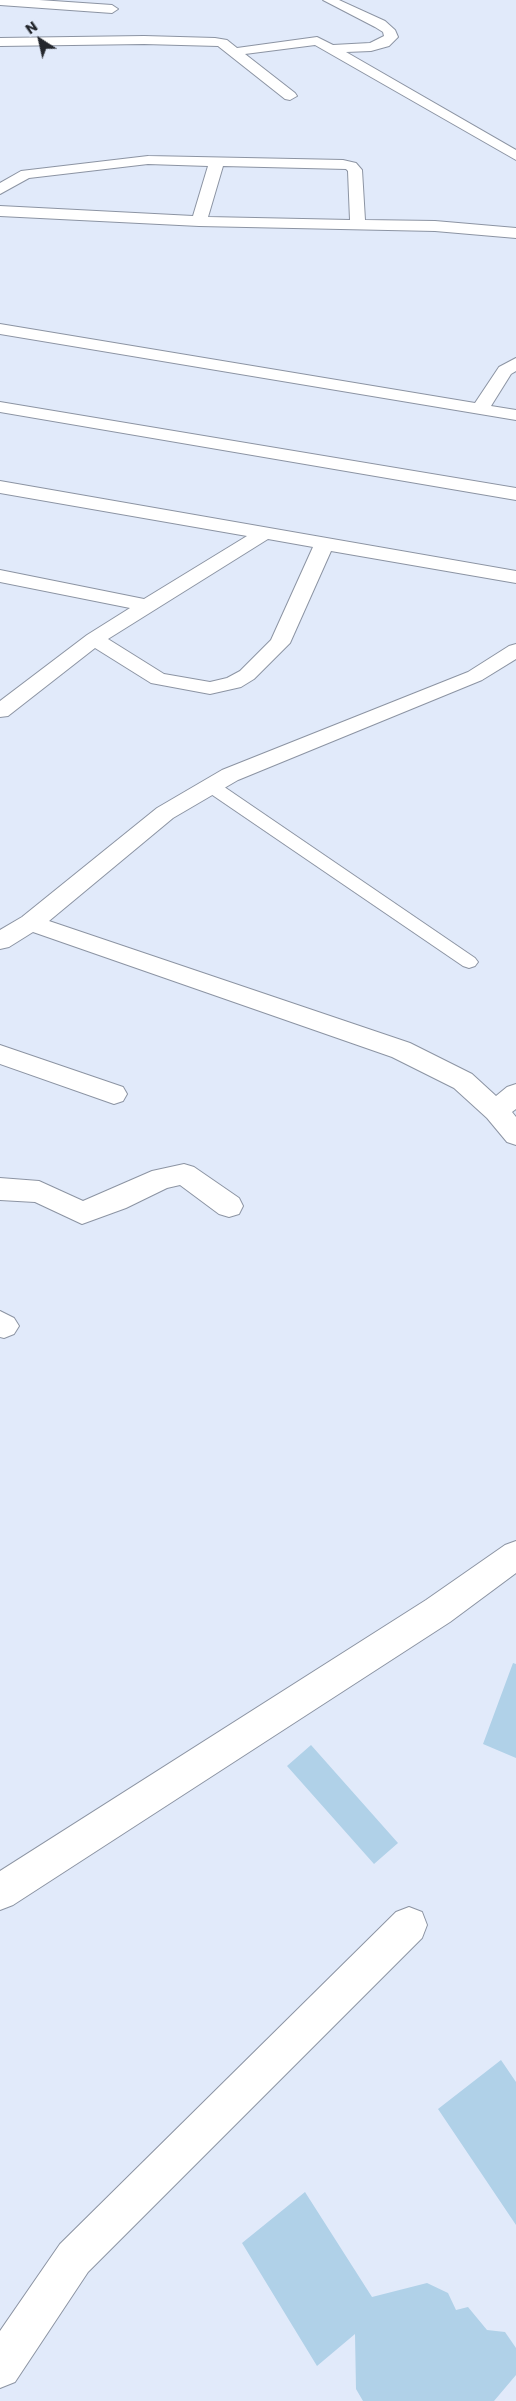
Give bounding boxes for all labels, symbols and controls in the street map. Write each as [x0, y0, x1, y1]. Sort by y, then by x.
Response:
north arrow [15, 15, 65, 65]
text: N [21, 17, 41, 39]

